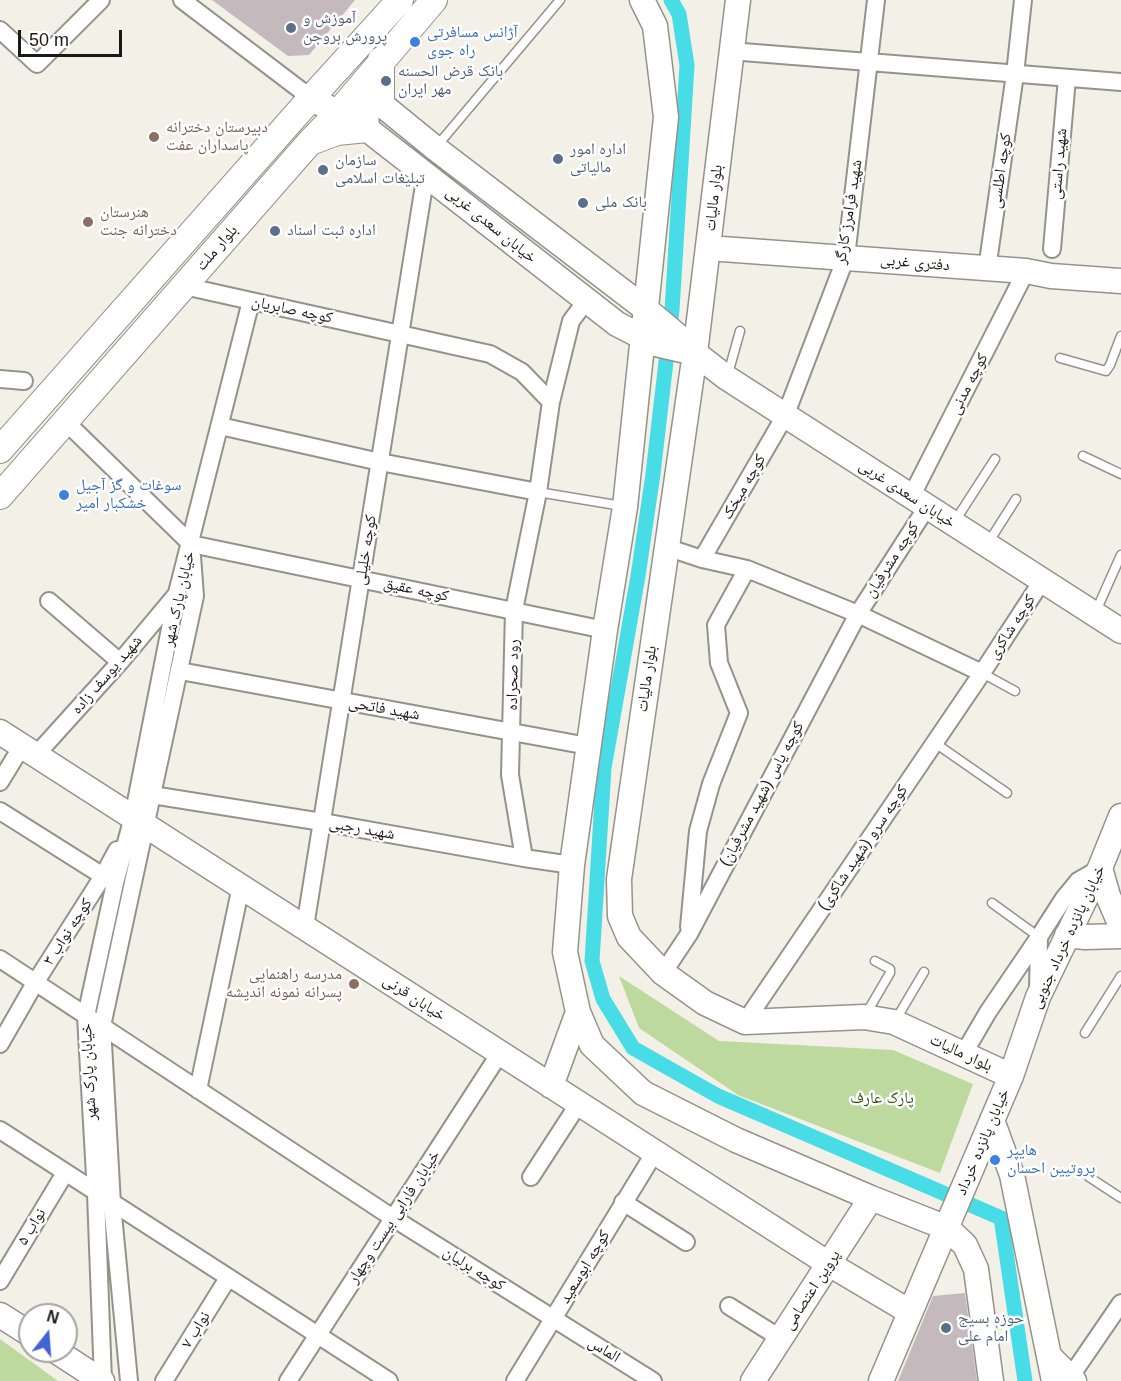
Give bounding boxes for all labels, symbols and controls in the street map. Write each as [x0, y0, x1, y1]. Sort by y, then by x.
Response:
place label: آموزش و پرورش بروجن [303, 9, 387, 47]
scale bar [21, 18, 124, 56]
marker: آموزش و پرورش بروجن [284, 21, 298, 35]
place label: آژانس مسافرتی راه جوی [427, 23, 518, 61]
text: 50 m [29, 30, 69, 50]
marker: آژانس مسافرتی راه جوی [408, 35, 422, 49]
place label: بانک قرض الحسنه مهر ایران [398, 62, 503, 100]
marker: بانک قرض الحسنه مهر ایران [379, 74, 393, 88]
place label: دبیرستان دخترانه پاسداران عفت [166, 118, 268, 156]
street label: شهید راستی [1046, 127, 1072, 201]
marker: دبیرستان دخترانه پاسداران عفت [147, 130, 161, 144]
street label: کوچه اطلسی [986, 132, 1016, 210]
place label: اداره امور مالیاتی [570, 140, 626, 178]
place label: سازمان تبلیغات اسلامی [335, 151, 425, 189]
marker: اداره امور مالیاتی [551, 152, 565, 166]
street label: شهید فرامرز کارگر [831, 158, 867, 266]
marker: سازمان تبلیغات اسلامی [316, 163, 330, 177]
street label: بلوار مالیات [701, 164, 727, 232]
street label: خیابان سعدی غربی [442, 183, 540, 267]
place label: بانک ملی [595, 193, 647, 213]
marker: بانک ملی [576, 196, 590, 210]
place label: هنرستان دخترانه جنت [100, 203, 177, 241]
marker: هنرستان دخترانه جنت [81, 215, 95, 229]
street label: بلوار ملت [192, 221, 242, 275]
place label: اداره ثبت اسناد [287, 221, 376, 241]
marker: اداره ثبت اسناد [268, 224, 282, 238]
street label: دفتری غربی [879, 250, 951, 276]
street label: کوچه صابریان [250, 292, 334, 328]
street label: کوچه مدنی [945, 350, 993, 418]
street label: کوچه میخک [718, 451, 770, 523]
street label: خیابان سعدی غربی [855, 456, 959, 532]
place label: سوغات و گز آجیل خشکبار امیر [76, 476, 182, 514]
marker: سوغات و گز آجیل خشکبار امیر [57, 488, 71, 502]
street label: کوچه خلیلی [351, 514, 381, 586]
street label: کوچه مشرفیان [860, 519, 924, 601]
street label: خیابان پارک شهر [159, 550, 199, 648]
street label: کوچه عقیق [382, 574, 450, 606]
street label: کوچه شاکری [984, 591, 1040, 663]
street label: شهید یوسف زاده [67, 632, 147, 718]
street label: رود صحراده [503, 639, 523, 711]
street label: بلوار مالیات [633, 644, 661, 714]
street label: شهید فاتحی [347, 693, 421, 725]
street label: کوچه یاس (شهید مشرفیان) [716, 718, 808, 870]
street label: کوچه سرو (شهید شاکری) [814, 781, 912, 915]
street label: شهید رجبی [328, 814, 396, 844]
street label: خیابان پانزده خرداد جنوبی [1026, 862, 1110, 1012]
street label: کوچه نواب ۳ [39, 895, 97, 969]
place label: مدرسه راهنمایی پسرانه نمونه اندیشه [226, 965, 342, 1003]
street label: خیابان قرنی [379, 971, 449, 1025]
marker: مدرسه راهنمایی پسرانه نمونه اندیشه [347, 977, 361, 991]
street label: خیابان پارک شهر [77, 1023, 101, 1121]
street label: بلوار مالیات [927, 1030, 995, 1076]
street label: خیابان پانزده خرداد [952, 1086, 1014, 1198]
park label: پارک عارف [850, 1089, 914, 1109]
place label: هایپر پروتیین احسان [1007, 1141, 1095, 1179]
street label: خیابان فارابی بیست وچهار [344, 1147, 444, 1287]
marker: هایپر پروتیین احسان [988, 1153, 1002, 1167]
street label: نواب ۵ [14, 1205, 50, 1249]
street label: کوچه ابوسعید [556, 1227, 614, 1307]
street label: کوچه برلیان [439, 1242, 509, 1296]
street label: پروین اعتصامی [779, 1247, 845, 1333]
north arrow [18, 1303, 78, 1363]
text: N [45, 1307, 61, 1327]
street label: نواب ۷ [177, 1308, 215, 1352]
place label: حوزه بسیج امام علی [958, 1309, 1024, 1347]
marker: حوزه بسیج امام علی [939, 1321, 953, 1335]
street label: الماس [584, 1333, 624, 1367]

